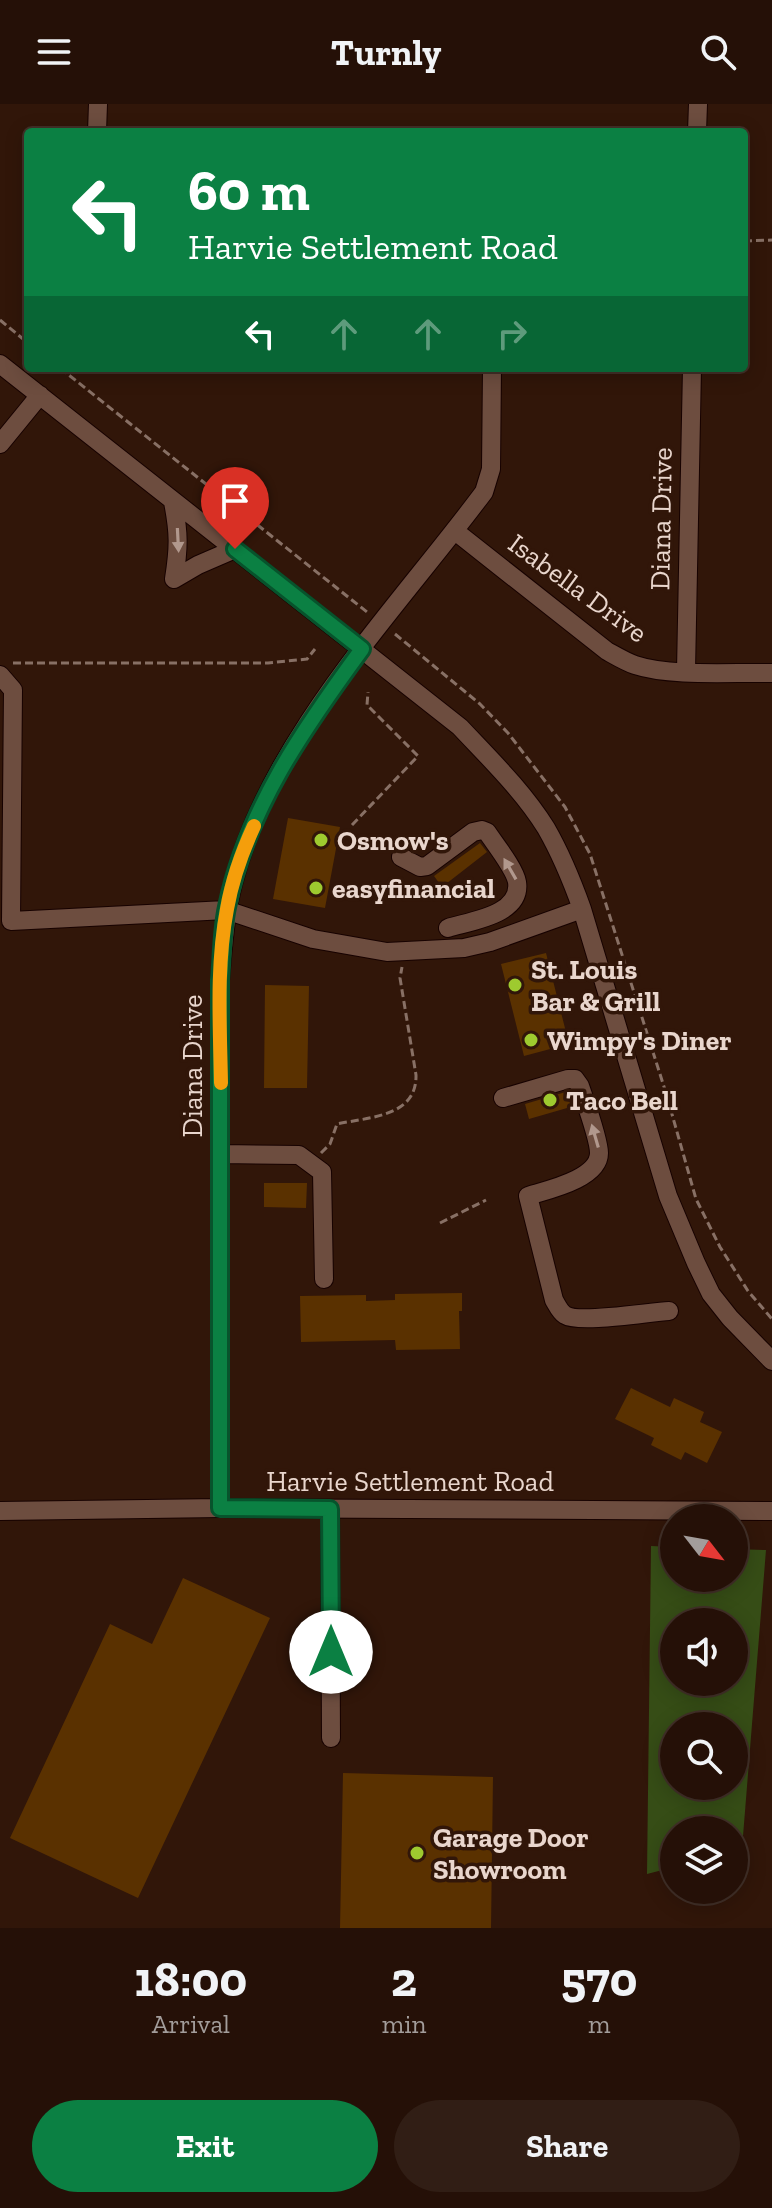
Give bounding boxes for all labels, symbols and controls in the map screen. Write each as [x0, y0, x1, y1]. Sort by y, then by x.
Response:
icon: menu [32, 30, 76, 74]
icon: search [696, 30, 740, 74]
text: Turnly [331, 31, 441, 74]
text: 60 m [188, 157, 310, 224]
icon: left [56, 160, 160, 264]
text: Harvie Settlement Road [188, 225, 558, 268]
icon: left [238, 312, 282, 356]
icon: ahead [322, 312, 366, 356]
icon: ahead [406, 312, 450, 356]
icon: right [490, 312, 534, 356]
street label: Diana Drive [643, 447, 679, 591]
pin [201, 467, 269, 549]
icon: arrive [213, 479, 257, 523]
street label: Isabella Drive [502, 527, 654, 649]
one-way arrow [172, 528, 185, 554]
place label: Osmow's [337, 824, 449, 857]
marker: Osmow's [312, 831, 330, 849]
one-way arrow [503, 858, 517, 880]
place label: easyfinancial [332, 872, 495, 905]
marker: easyfinancial [307, 879, 325, 897]
place label: St. Louis Bar & Grill [531, 953, 660, 1018]
marker: St. Louis Bar & Grill [506, 976, 524, 994]
street label: Diana Drive [176, 995, 209, 1137]
place label: Wimpy's Diner [547, 1024, 732, 1057]
marker: Wimpy's Diner [522, 1031, 540, 1049]
place label: Taco Bell [566, 1084, 678, 1117]
marker: Taco Bell [541, 1091, 559, 1109]
one-way arrow [588, 1123, 600, 1148]
street label: Harvie Settlement Road [266, 1465, 554, 1498]
north arrow [660, 1504, 748, 1592]
map controls [660, 1504, 748, 1904]
button: sound [660, 1608, 748, 1696]
position arrow [289, 1610, 373, 1694]
button: search [660, 1712, 748, 1800]
button: layers [660, 1816, 748, 1904]
place label: Garage Door Showroom [433, 1821, 589, 1886]
marker: Garage Door Showroom [408, 1844, 426, 1862]
text: 18:00 [135, 1951, 247, 2008]
text: 2 [391, 1951, 417, 2008]
text: 570 [561, 1951, 637, 2008]
text: Arrival [152, 2008, 230, 2040]
text: min [382, 2008, 426, 2040]
text: m [588, 2008, 610, 2040]
button: Exit [32, 2100, 378, 2192]
button: Share [394, 2100, 740, 2192]

